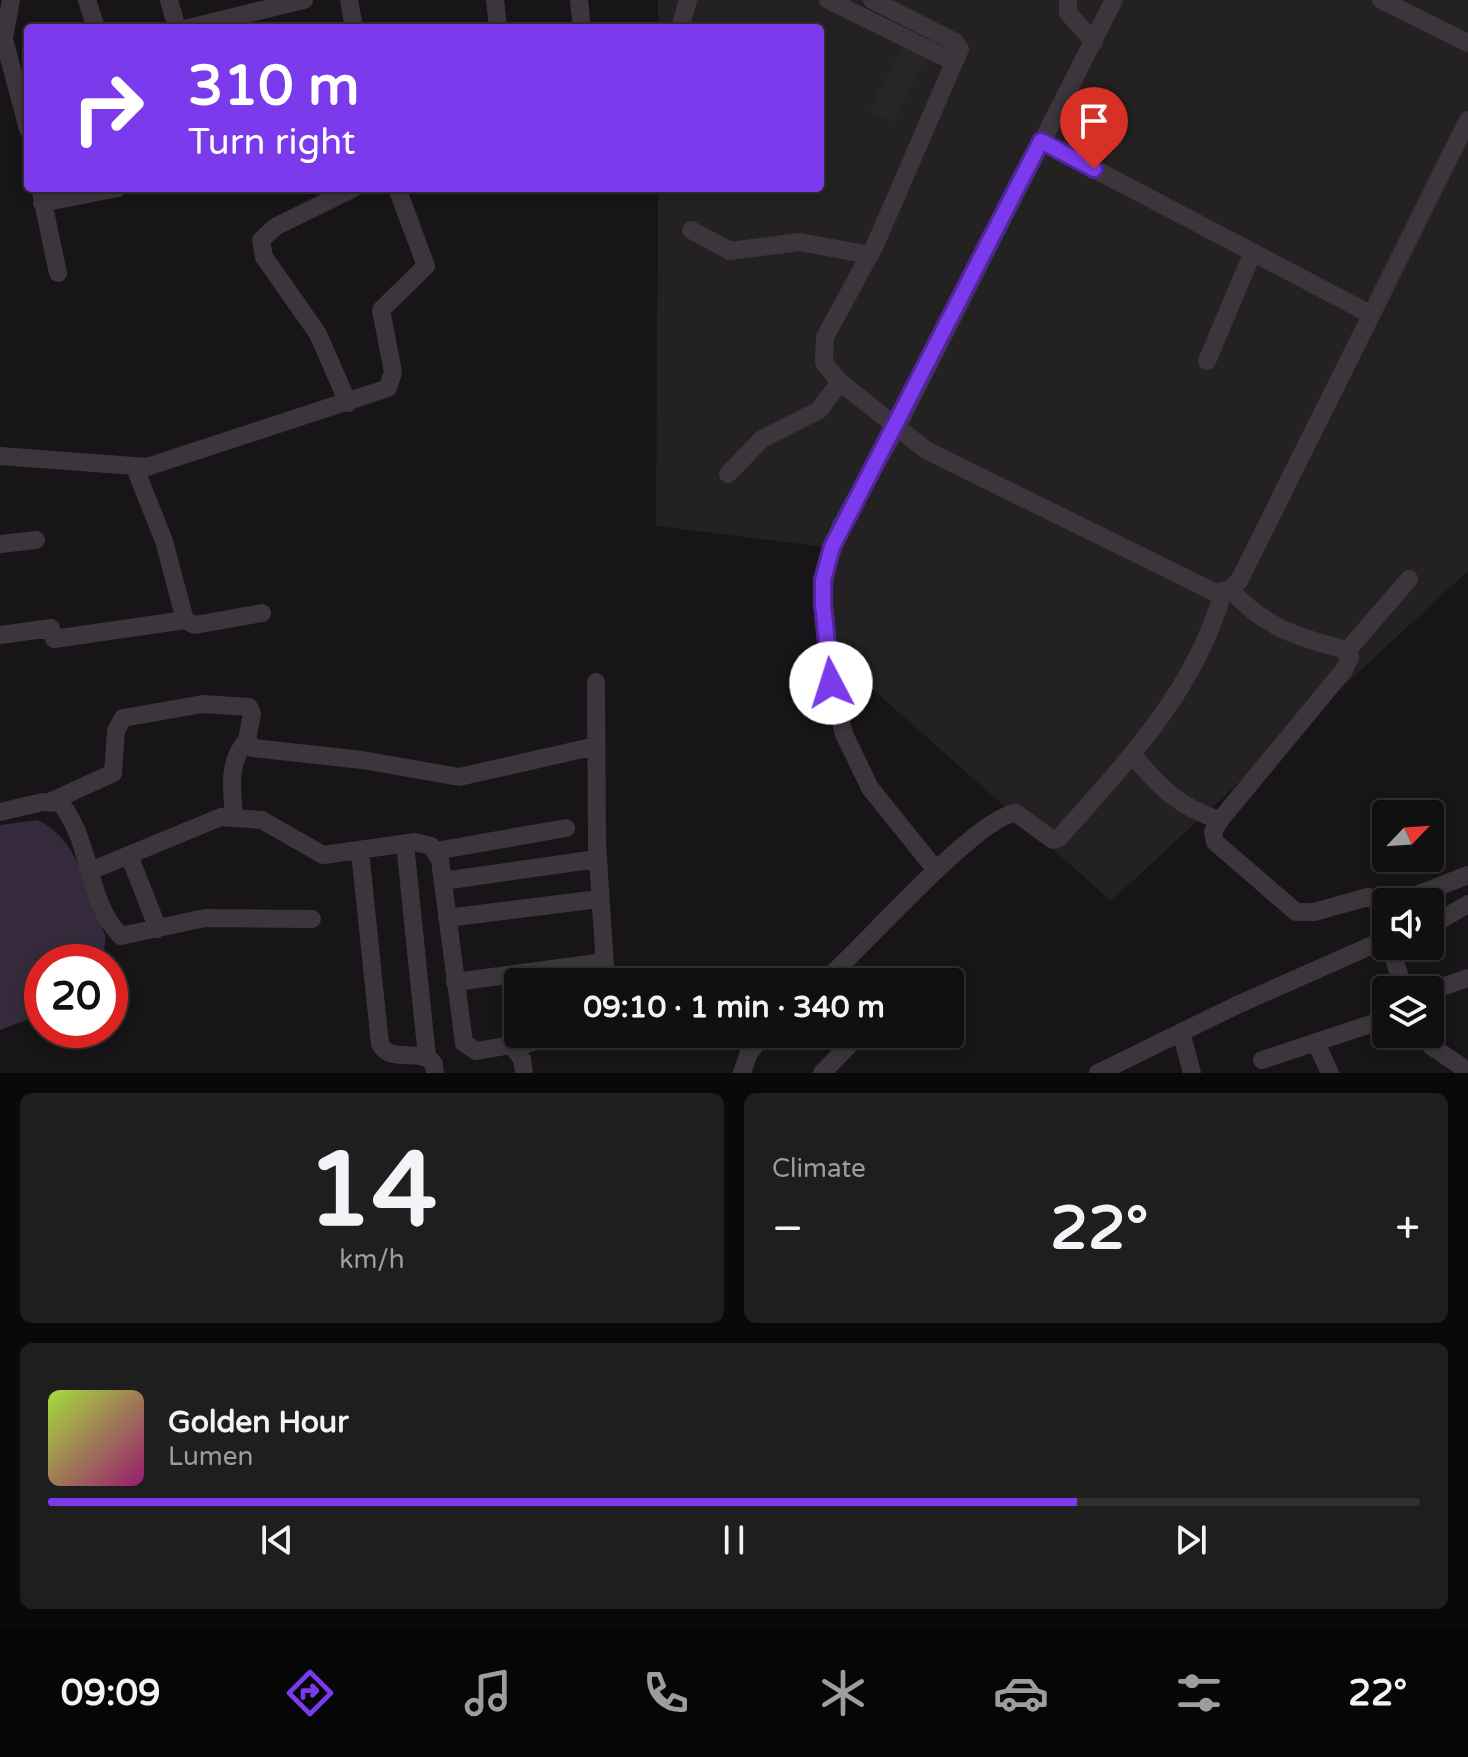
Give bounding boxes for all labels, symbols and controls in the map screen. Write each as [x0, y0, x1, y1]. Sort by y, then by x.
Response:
text: 310 m [188, 53, 359, 120]
icon: right [56, 56, 160, 160]
pin [1060, 87, 1128, 169]
icon: arrive [1072, 99, 1116, 143]
text: Turn right [188, 121, 355, 164]
position arrow [789, 641, 873, 725]
north arrow [1372, 800, 1444, 872]
map controls [1372, 800, 1444, 1048]
button: sound [1372, 888, 1444, 960]
speed limit sign: 20 [24, 944, 128, 1048]
button: layers [1372, 976, 1444, 1048]
text: 09:10 · 1 min · 340 m [583, 989, 885, 1026]
text: 14 [307, 1129, 437, 1254]
text: Climate [772, 1153, 866, 1184]
text: 22° [1050, 1193, 1148, 1265]
text: − [772, 1203, 803, 1256]
text: + [1395, 1203, 1420, 1256]
text: km/h [339, 1244, 405, 1275]
text: Golden Hour [168, 1404, 349, 1441]
text: Lumen [168, 1441, 253, 1472]
icon: previous [255, 1518, 299, 1562]
icon: pause [712, 1518, 756, 1562]
icon: next [1169, 1518, 1213, 1562]
icon: directions [282, 1665, 338, 1721]
icon: music [460, 1665, 516, 1721]
icon: phone [638, 1665, 694, 1721]
icon: climate [815, 1665, 871, 1721]
icon: car [993, 1665, 1049, 1721]
icon: filters [1171, 1665, 1227, 1721]
text: 09:09 [61, 1672, 161, 1715]
text: 22° [1348, 1672, 1407, 1715]

